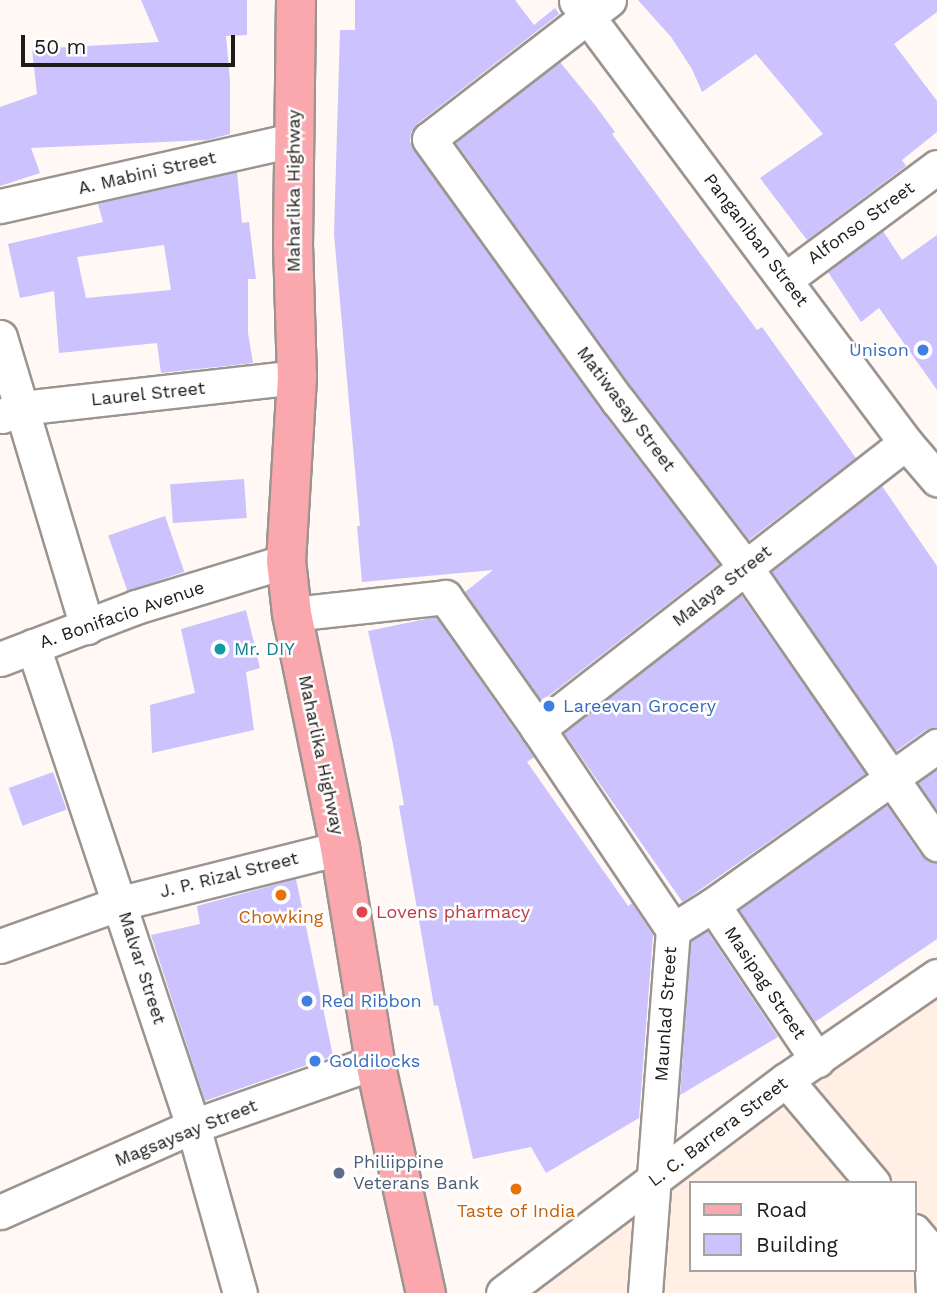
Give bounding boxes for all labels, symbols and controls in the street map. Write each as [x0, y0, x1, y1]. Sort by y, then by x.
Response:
scale bar [24, 21, 238, 65]
text: 50 m [34, 34, 86, 59]
street label: Maharlika Highway [283, 109, 305, 273]
street label: A. Mabini Street [76, 147, 218, 199]
street label: Panganiban Street [699, 169, 813, 311]
street label: Alfonso Street [803, 177, 919, 269]
place label: Unison [849, 339, 909, 361]
street label: Matiwasay Street [572, 342, 680, 476]
marker: Unison [915, 342, 931, 358]
street label: Laurel Street [90, 377, 206, 411]
street label: Malaya Street [668, 540, 776, 632]
street label: A. Bonifacio Avenue [36, 577, 208, 653]
place label: Mr. DIY [234, 638, 295, 660]
marker: Mr. DIY [212, 641, 228, 657]
street label: Maharlika Highway [293, 673, 349, 837]
place label: Lareevan Grocery [563, 695, 716, 717]
marker: Lareevan Grocery [541, 698, 557, 714]
street label: J. P. Rizal Street [157, 847, 301, 903]
marker: Chowking [273, 887, 289, 903]
place label: Lovens pharmacy [376, 901, 530, 923]
marker: Lovens pharmacy [354, 904, 370, 920]
place label: Chowking [239, 906, 323, 928]
street label: Malvar Street [114, 909, 170, 1027]
street label: Masipag Street [719, 923, 811, 1043]
street label: Maunlad Street [651, 946, 681, 1082]
place label: Red Ribbon [321, 990, 422, 1012]
marker: Red Ribbon [299, 993, 315, 1009]
place label: Goldilocks [329, 1050, 420, 1072]
marker: Goldilocks [307, 1053, 323, 1069]
street label: L. C. Barrera Street [644, 1072, 792, 1192]
street label: Magsaysay Street [111, 1095, 261, 1171]
place label: Philiippine Veterans Bank [353, 1152, 479, 1194]
marker: Philiippine Veterans Bank [331, 1165, 347, 1181]
marker: Taste of India [508, 1181, 524, 1197]
legend [688, 1181, 916, 1272]
text: Road [756, 1197, 807, 1222]
place label: Taste of India [456, 1200, 576, 1222]
text: Building [756, 1232, 838, 1257]

